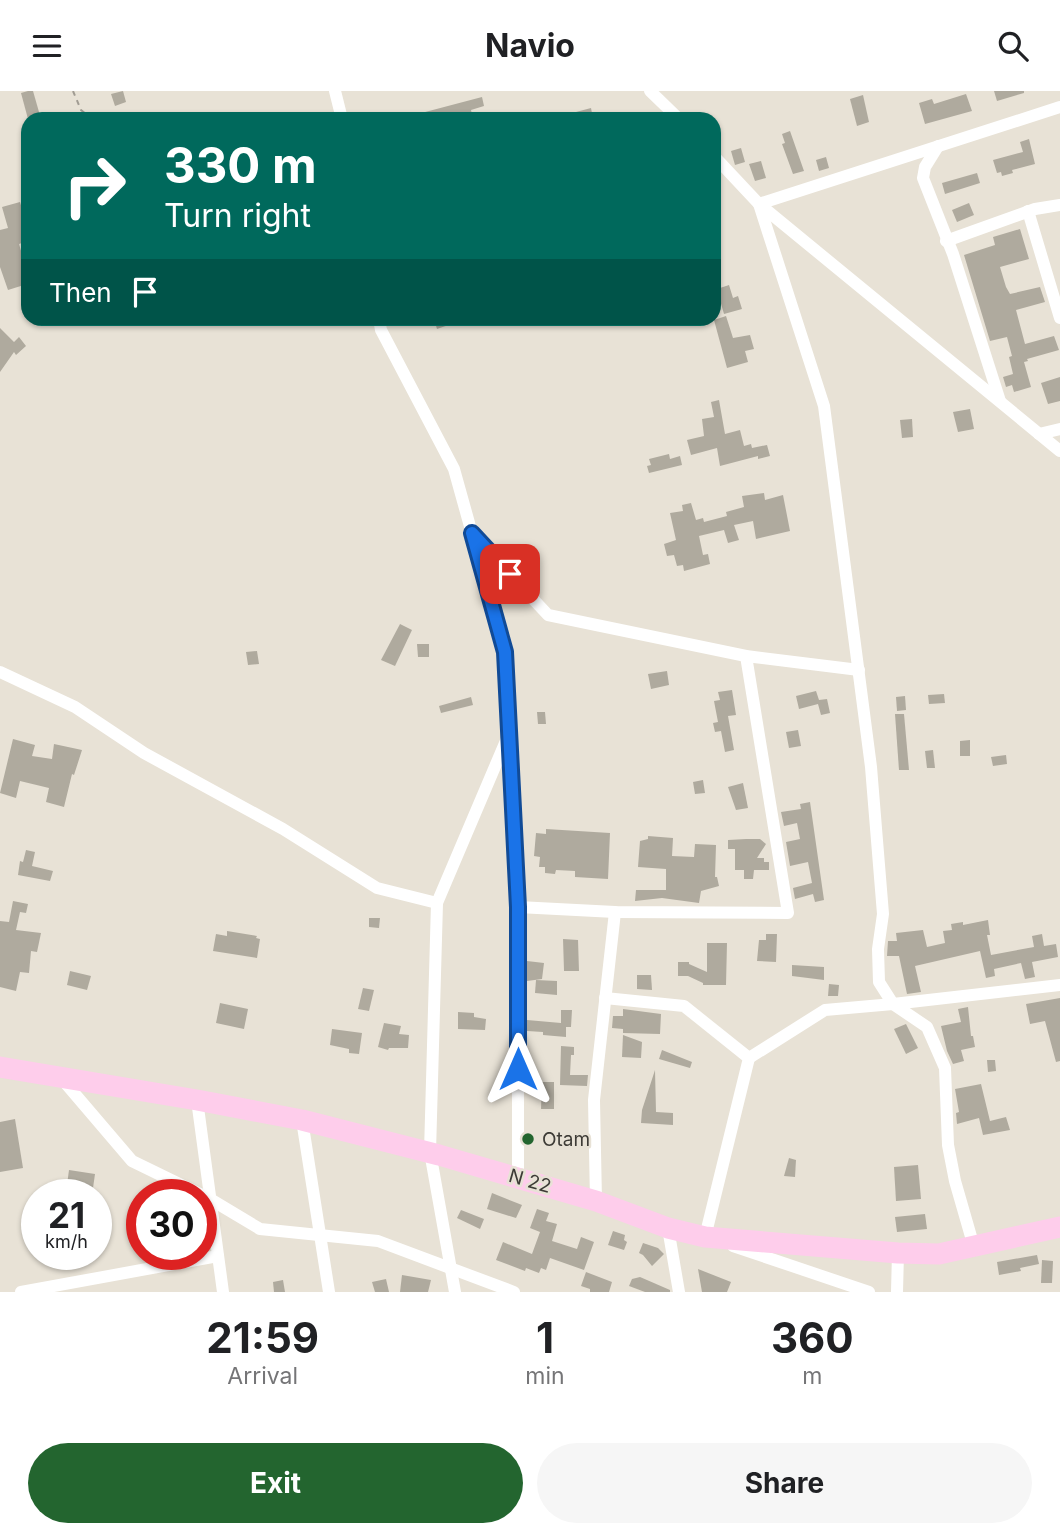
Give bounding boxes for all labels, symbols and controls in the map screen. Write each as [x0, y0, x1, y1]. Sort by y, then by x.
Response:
text: Navio [485, 26, 575, 65]
icon: menu [28, 27, 66, 65]
icon: search [994, 27, 1032, 65]
text: 330 m [164, 136, 317, 195]
icon: right [49, 140, 140, 231]
text: Turn right [164, 196, 311, 235]
icon: arrive [126, 273, 164, 311]
text: Then [49, 277, 112, 308]
pin [480, 544, 540, 604]
icon: arrive [491, 555, 529, 593]
position arrow [481, 1032, 555, 1106]
place label: Otam [542, 1128, 590, 1151]
marker: Otam [520, 1131, 536, 1147]
street label: N 22 [506, 1164, 554, 1198]
speed limit sign: 30 [126, 1179, 217, 1270]
text: 21 [48, 1194, 85, 1236]
text: km/h [45, 1231, 88, 1252]
text: 21:59 [206, 1312, 319, 1363]
text: 1 [536, 1312, 554, 1363]
text: 360 [771, 1312, 854, 1363]
text: Arrival [227, 1362, 298, 1390]
text: min [525, 1362, 565, 1390]
text: m [802, 1362, 822, 1390]
button: Exit [28, 1443, 523, 1523]
button: Share [537, 1443, 1032, 1523]

